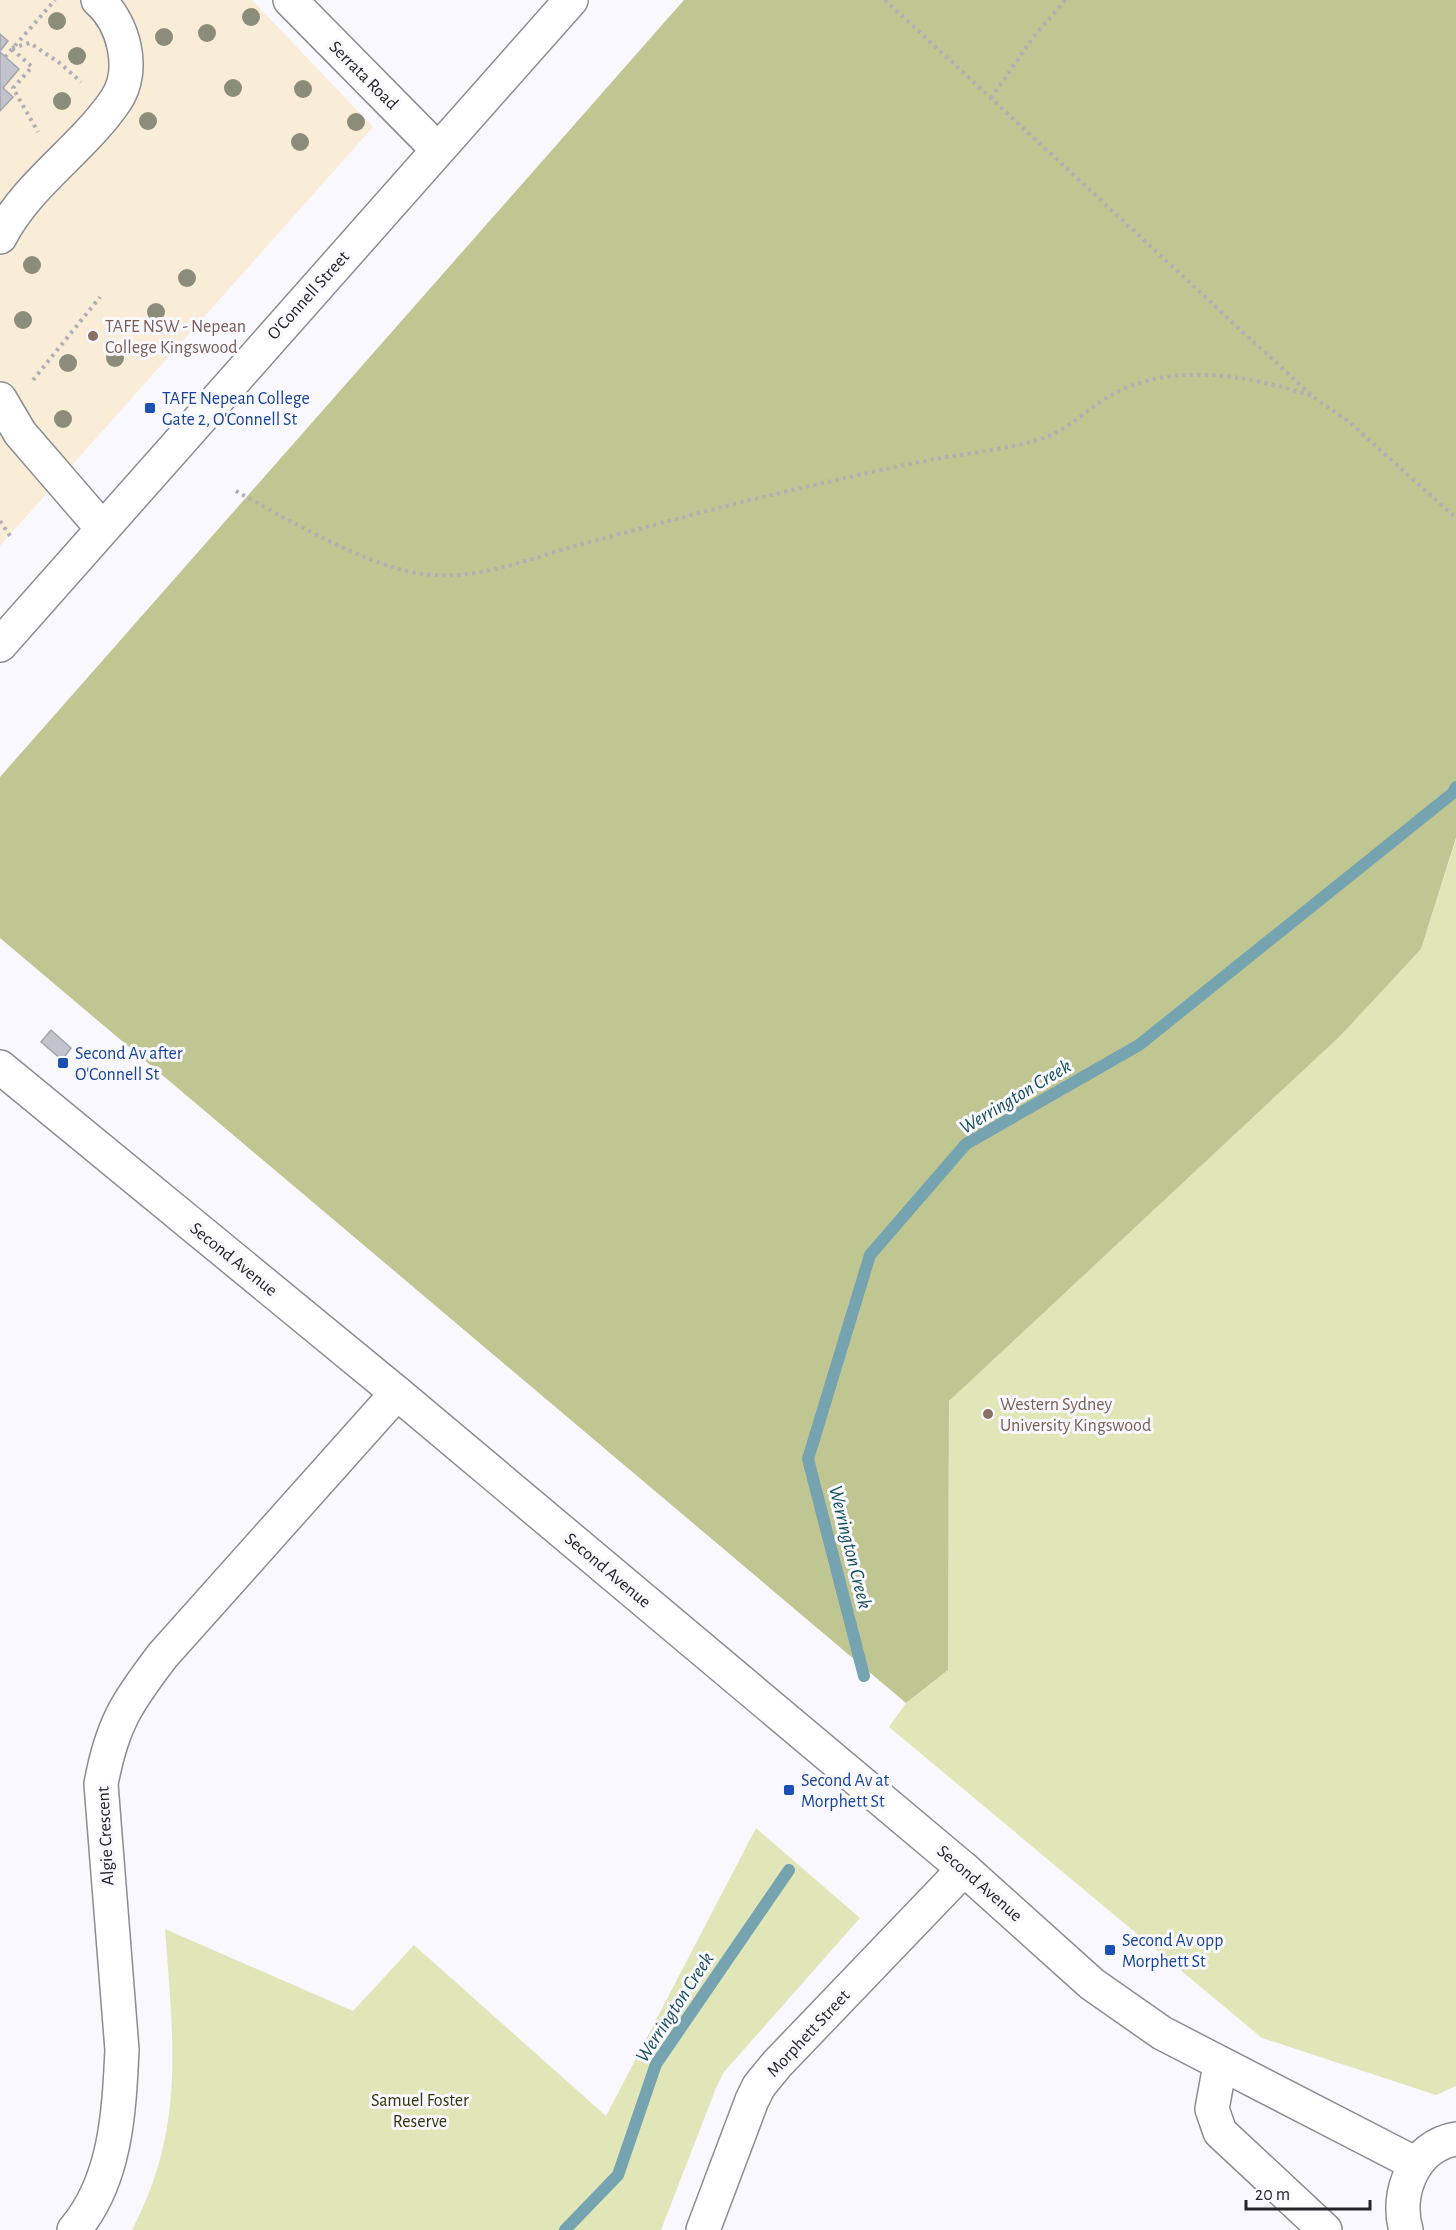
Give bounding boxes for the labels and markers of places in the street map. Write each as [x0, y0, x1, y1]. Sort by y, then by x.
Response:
place label: TAFE NSW - Nepean College Kingswood [105, 318, 246, 357]
marker: TAFE NSW - Nepean College Kingswood [86, 329, 100, 343]
place label: TAFE Nepean College Gate 2, O'Connell St [162, 390, 310, 429]
marker: TAFE Nepean College Gate 2, O'Connell St [143, 401, 157, 415]
place label: Second Av after O'Connell St [75, 1045, 183, 1084]
marker: Second Av after O'Connell St [56, 1056, 70, 1070]
place label: Western Sydney University Kingswood [1000, 1396, 1151, 1435]
marker: Western Sydney University Kingswood [981, 1407, 995, 1421]
place label: Second Av at Morphett St [801, 1772, 890, 1811]
marker: Second Av at Morphett St [782, 1783, 796, 1797]
place label: Second Av opp Morphett St [1122, 1932, 1223, 1971]
marker: Second Av opp Morphett St [1103, 1943, 1117, 1957]

